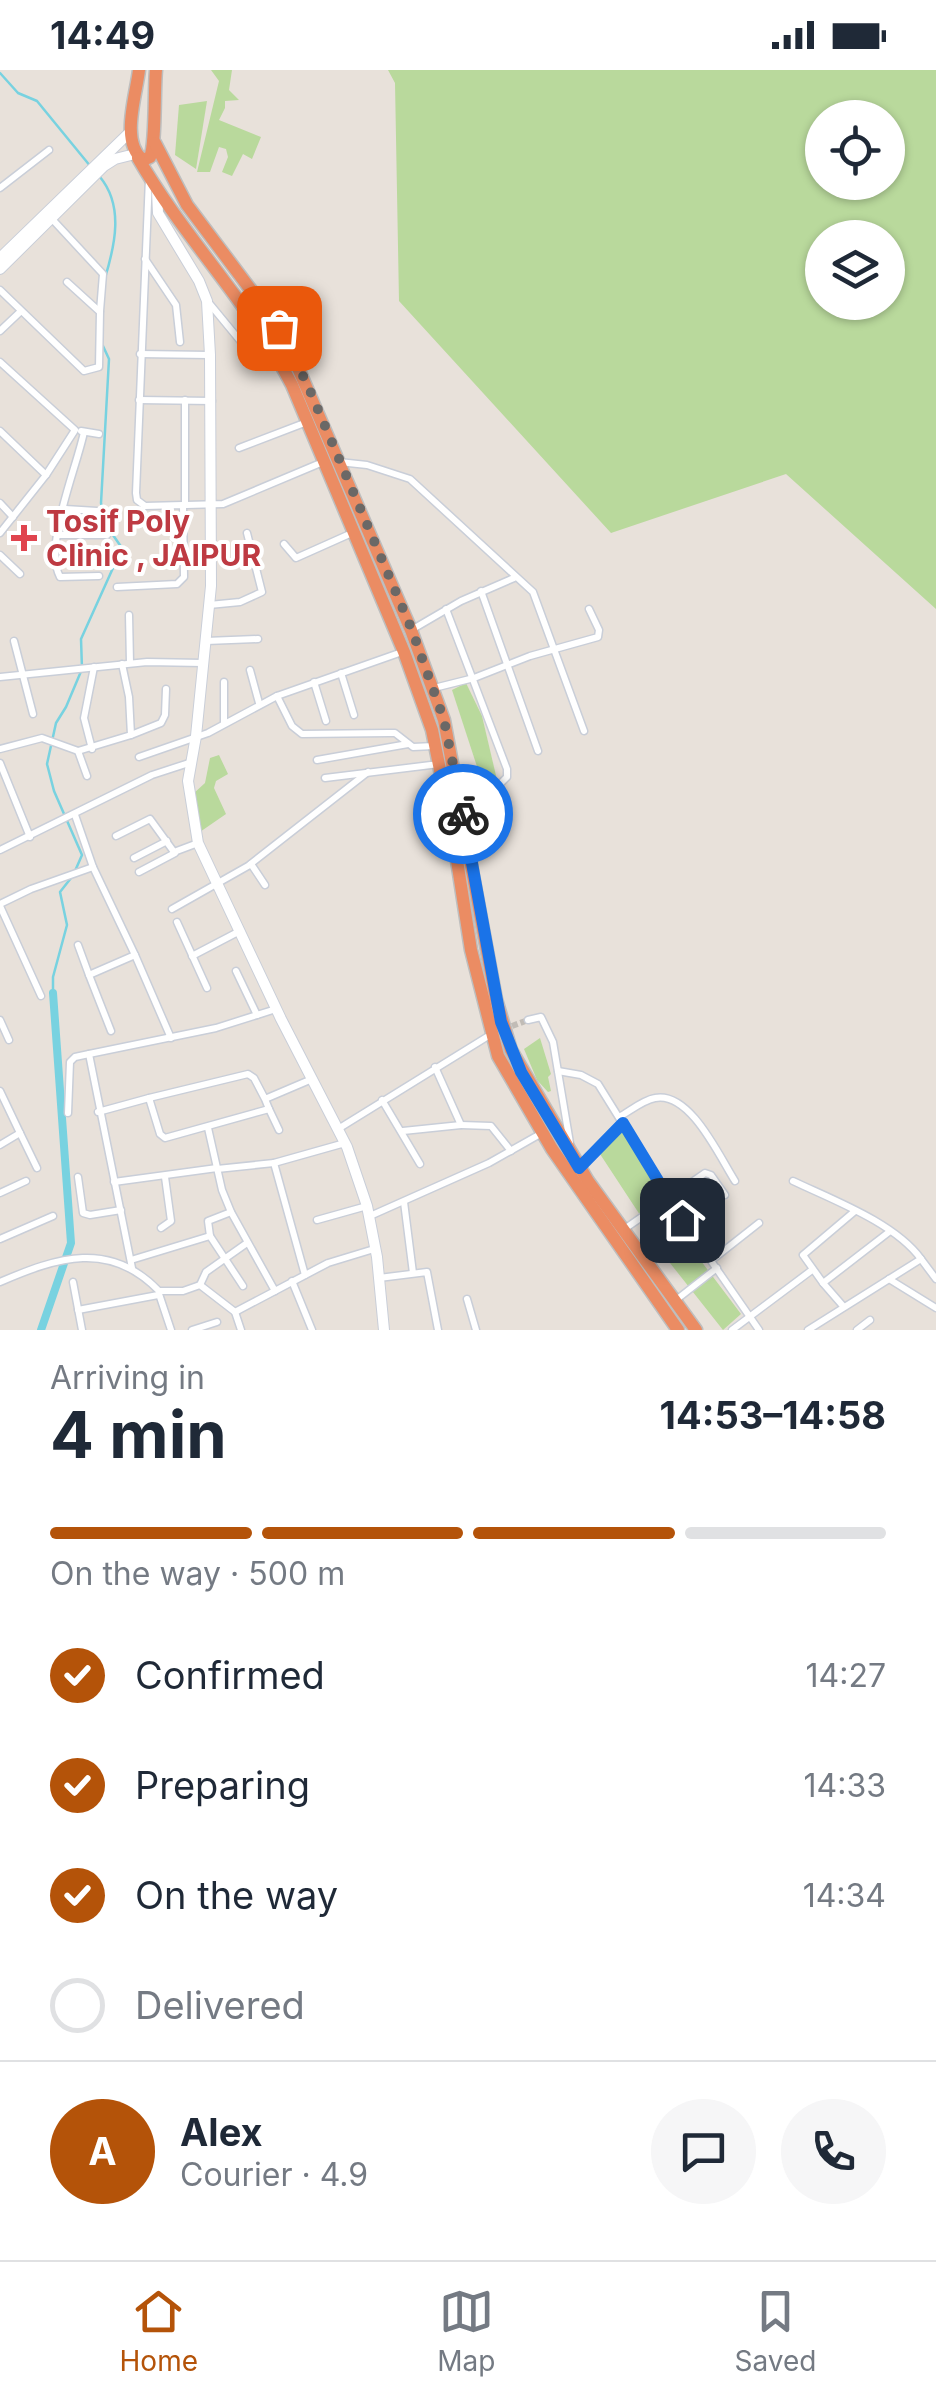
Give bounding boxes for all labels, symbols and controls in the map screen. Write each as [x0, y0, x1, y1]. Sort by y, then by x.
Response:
text: 14:49 [50, 12, 155, 58]
map controls [805, 100, 905, 320]
button: locate [805, 100, 905, 200]
button: layers [805, 220, 905, 320]
pin [237, 286, 322, 371]
icon: bag [252, 301, 307, 356]
place label: Tosif Poly Clinic , JAIPUR [46, 503, 261, 573]
marker: Tosif Poly Clinic , JAIPUR [11, 525, 37, 551]
courier [413, 764, 513, 864]
icon: bike [436, 787, 491, 842]
pin [640, 1178, 725, 1263]
icon: home [655, 1193, 710, 1248]
text: Arriving in [50, 1358, 205, 1397]
text: 14:53–14:58 [660, 1392, 886, 1438]
text: 4 min [50, 1395, 227, 1474]
text: On the way · 500 m [50, 1554, 345, 1593]
icon: check [50, 1648, 105, 1703]
text: Confirmed [135, 1652, 325, 1698]
text: 14:27 [805, 1656, 886, 1695]
icon: check [50, 1758, 105, 1813]
text: Preparing [135, 1762, 310, 1808]
text: 14:33 [804, 1766, 886, 1805]
icon: check [50, 1868, 105, 1923]
text: On the way [135, 1872, 338, 1918]
text: 14:34 [803, 1876, 886, 1915]
text: Delivered [135, 1982, 305, 2028]
button: chat [651, 2099, 756, 2204]
button: phone [781, 2099, 886, 2204]
text: Alex [180, 2109, 263, 2155]
text: A [88, 2128, 117, 2174]
text: Courier · 4.9 [180, 2155, 368, 2194]
tab: Home [120, 2284, 198, 2378]
tab: Map [437, 2284, 495, 2378]
tab: Saved [734, 2284, 816, 2378]

